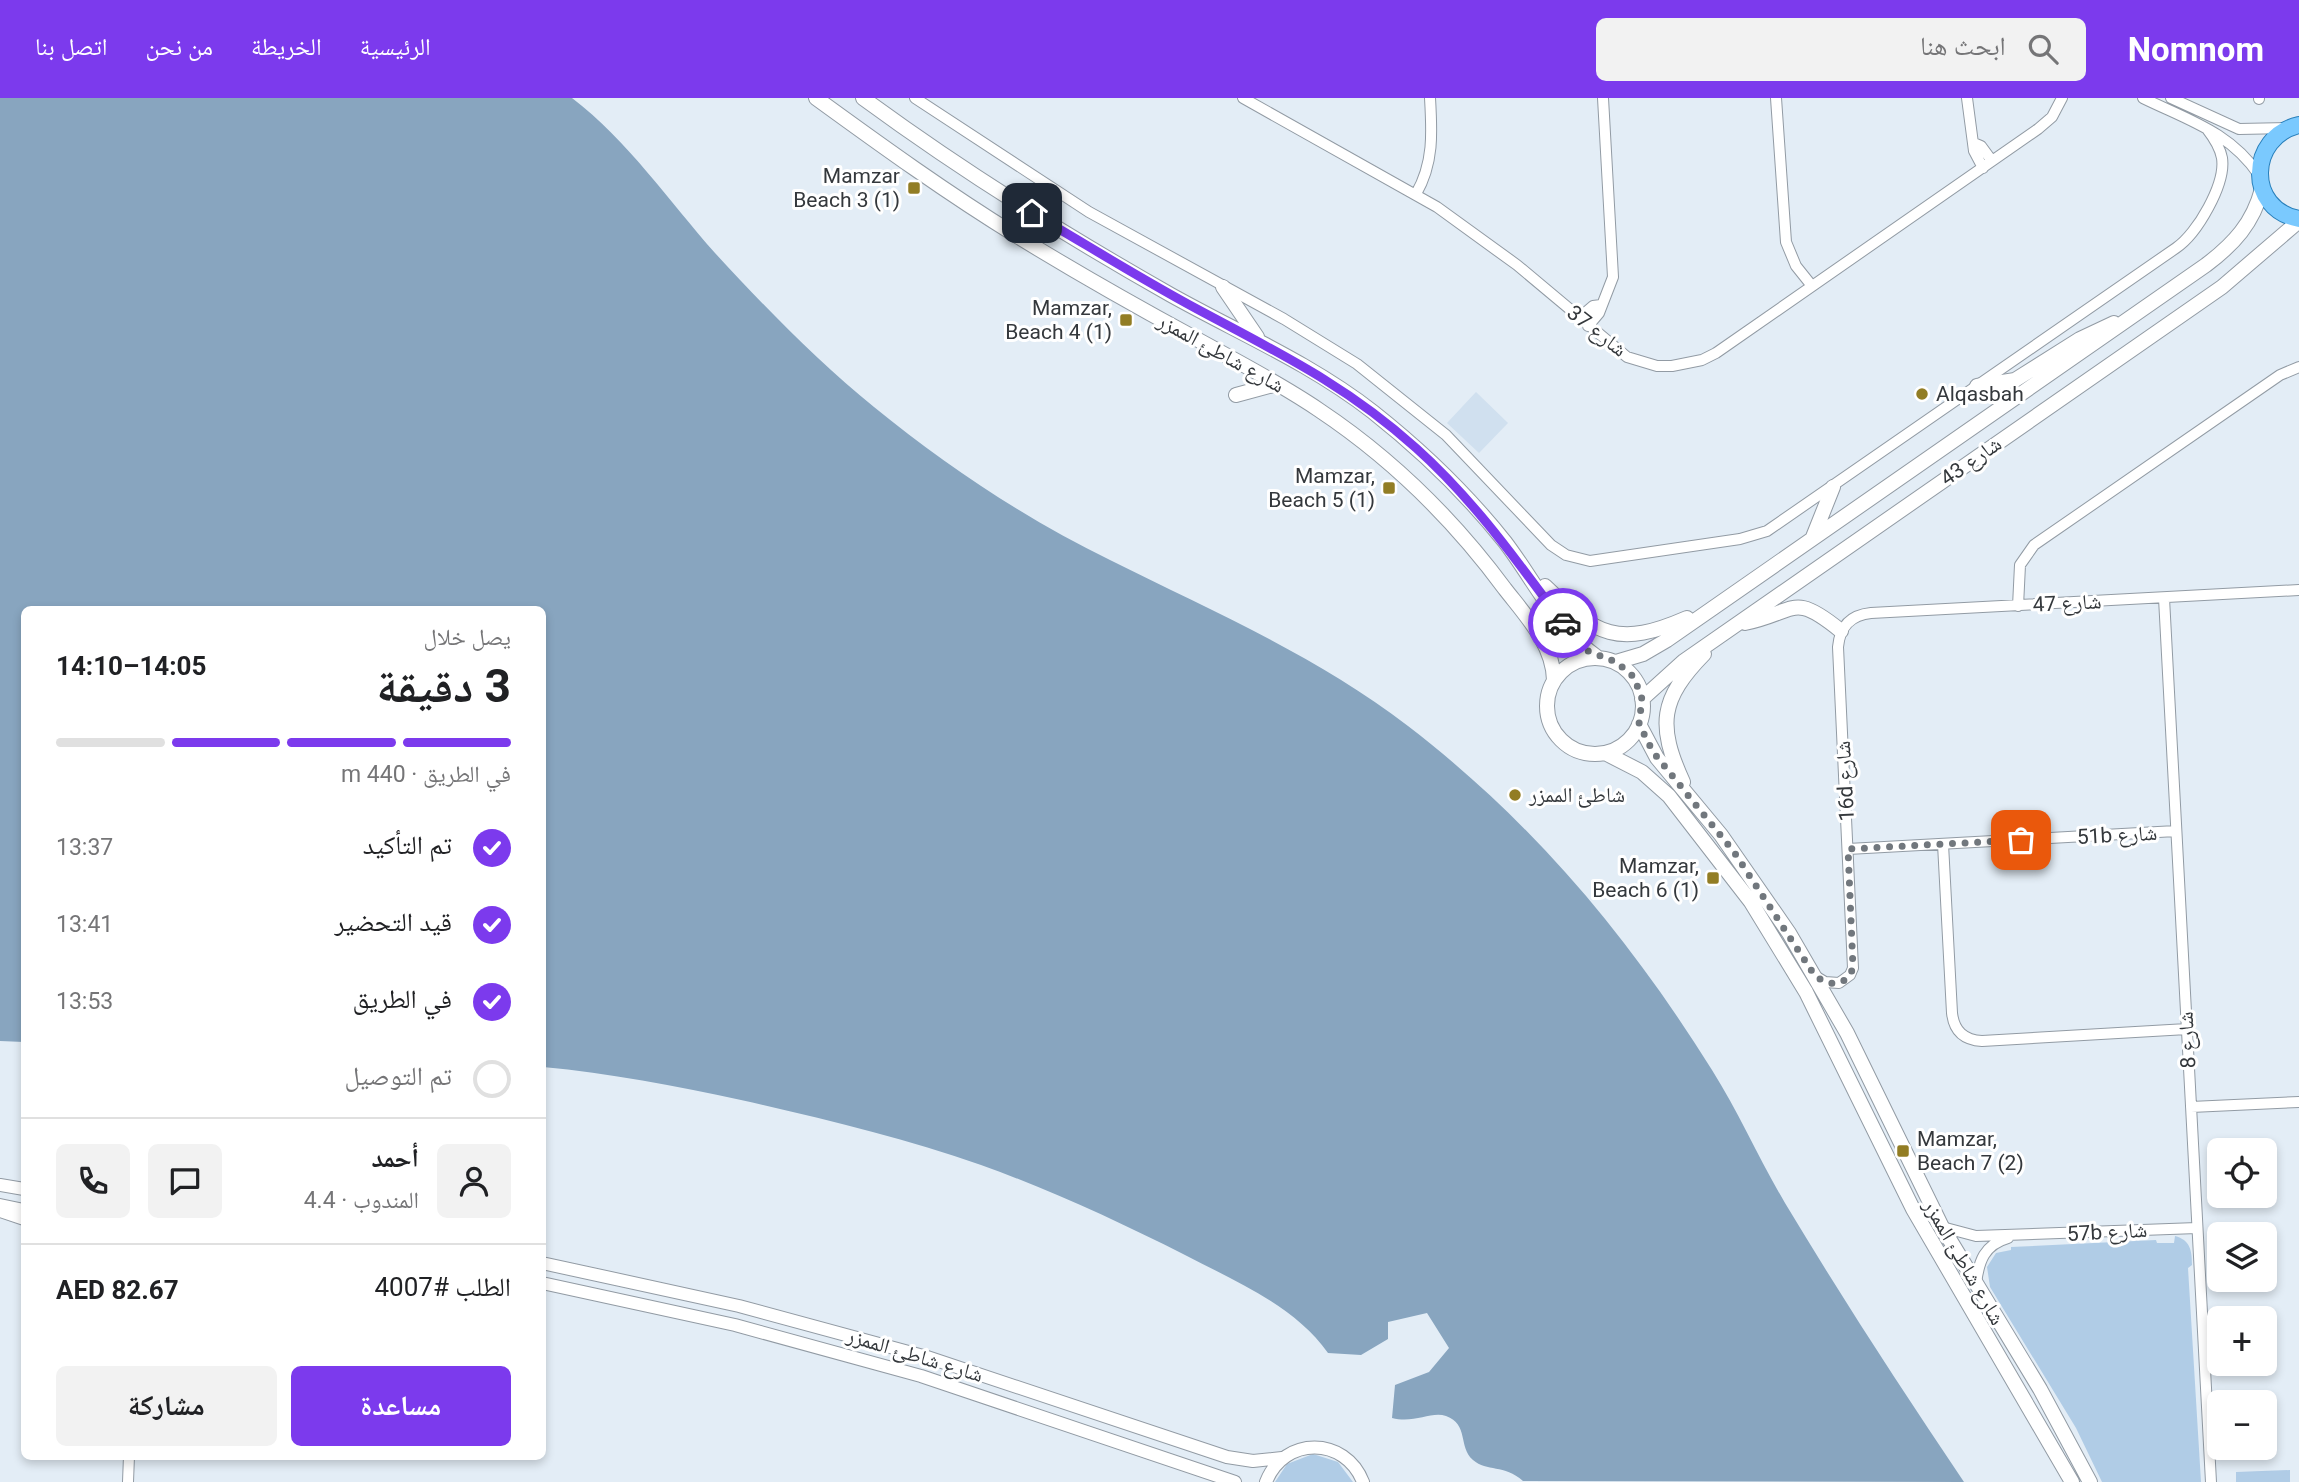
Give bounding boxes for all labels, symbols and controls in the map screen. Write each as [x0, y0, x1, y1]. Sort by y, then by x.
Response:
search box [1596, 18, 2086, 81]
icon: search [2024, 30, 2062, 68]
text: Nomnom [2128, 30, 2264, 69]
text: ابحث هنا [1920, 31, 2006, 61]
text: اتصل بنا [35, 33, 107, 61]
text: من نحن [145, 33, 213, 61]
text: الخريطة [251, 33, 322, 61]
text: الرئيسية [360, 33, 431, 61]
place label: Mamzar Beach 3 (1) [793, 164, 900, 212]
marker: Mamzar Beach 3 (1) [906, 180, 922, 196]
pin [1002, 183, 1062, 243]
icon: home [1013, 194, 1051, 232]
place label: Mamzar, Beach 4 (1) [1005, 296, 1112, 344]
street label: شارع 37 [1562, 300, 1631, 362]
street label: شارع شاطئ الممزر [1152, 308, 1289, 399]
marker: Mamzar, Beach 4 (1) [1118, 312, 1134, 328]
place label: Alqasbah [1936, 382, 2024, 406]
marker: Alqasbah [1914, 386, 1930, 402]
street label: شارع 43 [1936, 431, 2007, 491]
place label: Mamzar, Beach 5 (1) [1268, 464, 1375, 512]
marker: Mamzar, Beach 5 (1) [1381, 480, 1397, 496]
courier [1528, 588, 1598, 658]
street label: شارع 47 [2032, 589, 2102, 618]
icon: car [1544, 604, 1582, 642]
text: يصل خلال [424, 624, 511, 651]
text: 14:05–14:10 [56, 651, 206, 681]
text: 3 دقيقة [377, 659, 511, 713]
street label: 16d شارع [1831, 740, 1860, 822]
text: في الطريق · 440 m [341, 761, 511, 788]
place label: شاطئ الممزر [1528, 783, 1625, 808]
marker: شاطئ الممزر [1507, 787, 1523, 803]
pin [1991, 810, 2051, 870]
icon: bag [2002, 821, 2040, 859]
street label: 51b شارع [2076, 821, 2158, 850]
icon: check [473, 829, 511, 867]
text: تم التأكيد [363, 830, 452, 860]
text: 13:37 [56, 834, 113, 861]
place label: Mamzar, Beach 6 (1) [1592, 854, 1699, 902]
marker: Mamzar, Beach 6 (1) [1705, 870, 1721, 886]
icon: check [473, 906, 511, 944]
text: قيد التحضير [334, 907, 452, 937]
text: 13:41 [56, 911, 113, 938]
icon: check [473, 983, 511, 1021]
text: في الطريق [353, 984, 452, 1014]
text: 13:53 [56, 988, 113, 1015]
street label: شارع 8 [2174, 1011, 2201, 1069]
text: تم التوصيل [345, 1061, 452, 1091]
place label: Mamzar, Beach 7 (2) [1917, 1127, 2024, 1175]
map controls [2207, 1138, 2277, 1460]
button: locate [2207, 1138, 2277, 1208]
text: أحمد [371, 1143, 419, 1173]
marker: Mamzar, Beach 7 (2) [1895, 1143, 1911, 1159]
button: phone [56, 1144, 130, 1218]
button: chat [148, 1144, 222, 1218]
button: person [437, 1144, 511, 1218]
text: المندوب · 4.4 [304, 1187, 419, 1214]
street label: شارع شاطئ الممزر [1917, 1194, 2010, 1330]
street label: 57b شارع [2066, 1218, 2148, 1247]
button: layers [2207, 1222, 2277, 1292]
text: الطلب #4007 [374, 1272, 511, 1302]
text: AED 82.67 [56, 1275, 179, 1305]
button: + [2207, 1306, 2277, 1376]
street label: شارع شاطئ الممزر [843, 1323, 986, 1388]
button: مشاركة [56, 1366, 277, 1446]
button: مساعدة [291, 1366, 511, 1446]
button: − [2207, 1390, 2277, 1460]

